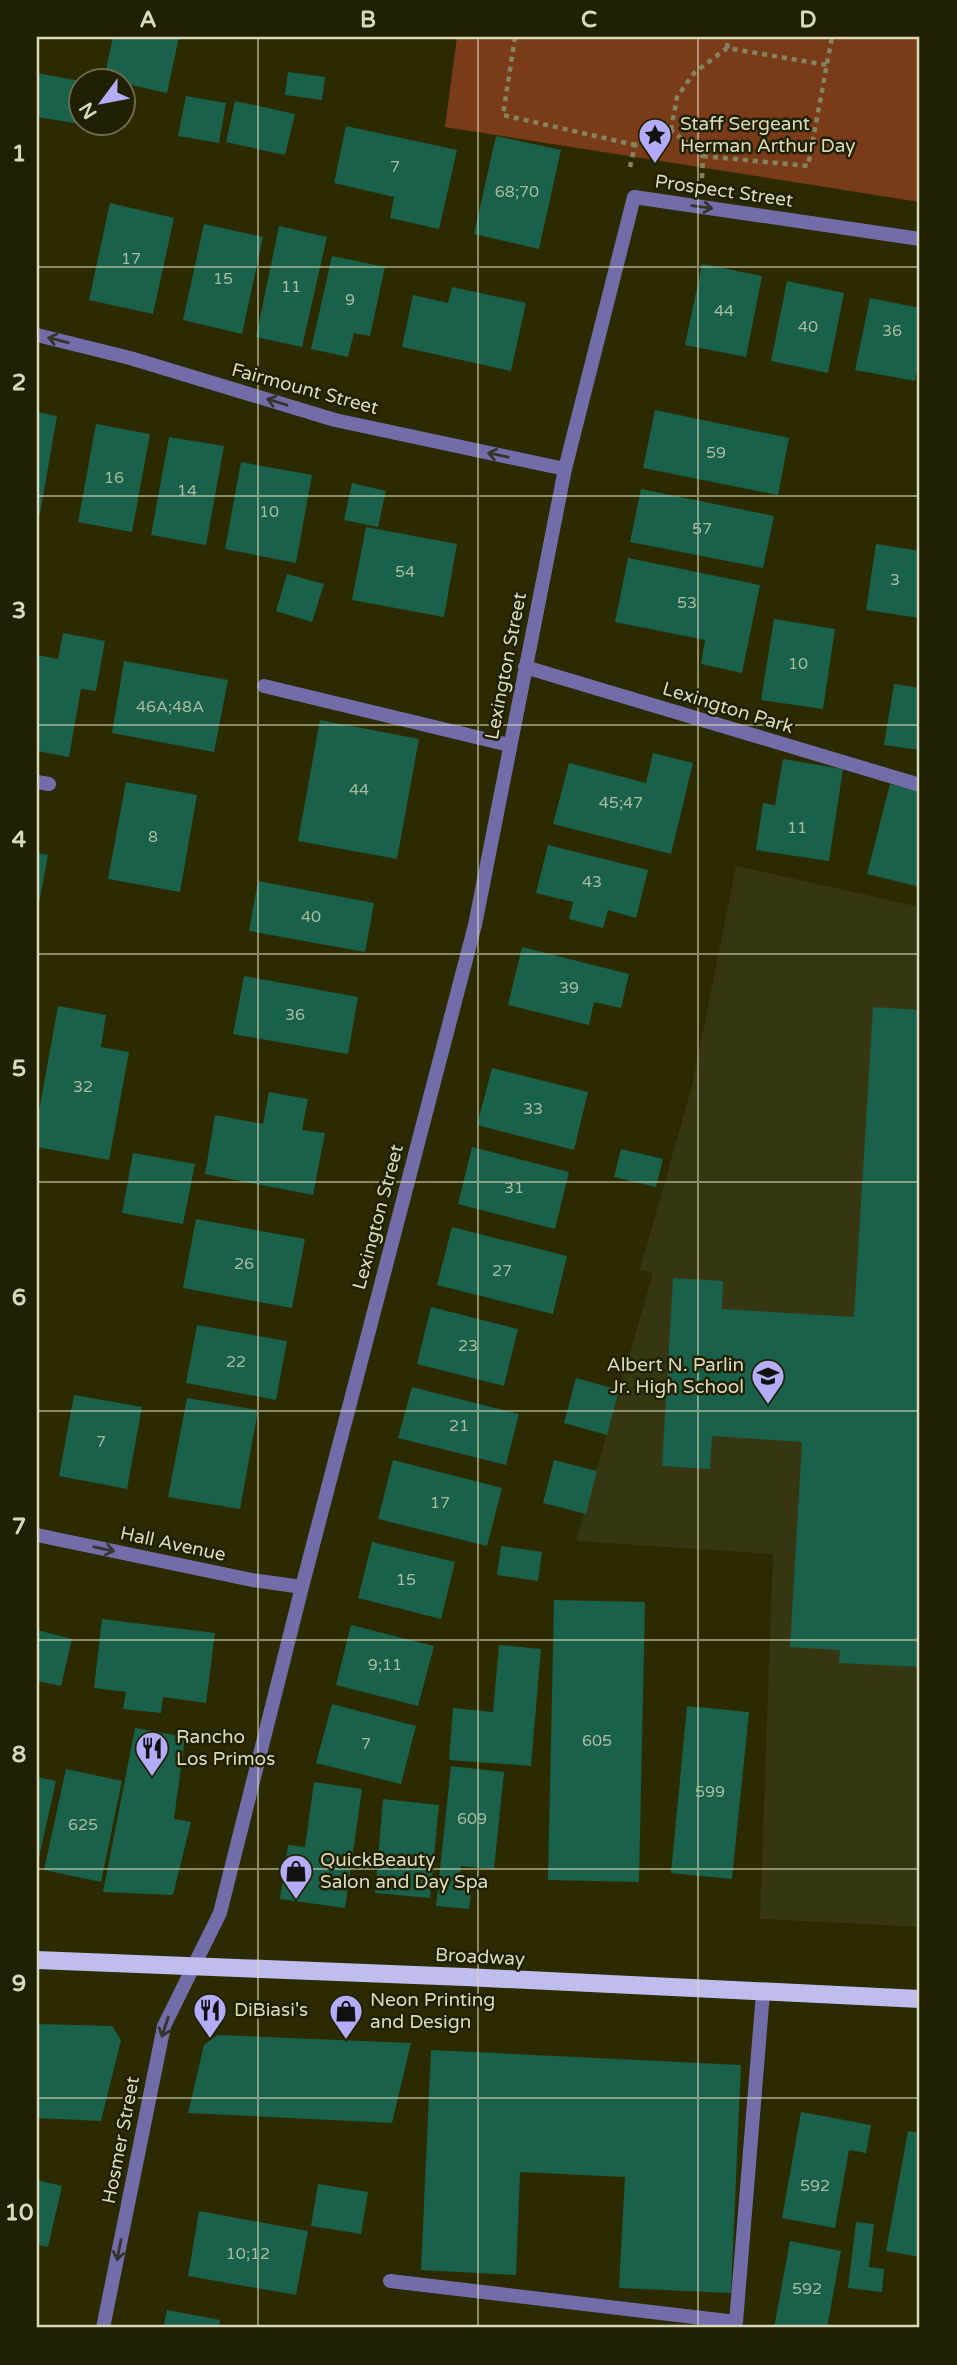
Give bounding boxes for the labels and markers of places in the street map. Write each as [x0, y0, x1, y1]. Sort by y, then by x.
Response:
place label: Staff Sergeant Herman Arthur Day [680, 113, 855, 157]
place icon: Staff Sergeant Herman Arthur Day [636, 116, 674, 165]
place label: Albert N. Parlin Jr. High School [607, 1354, 744, 1398]
school or university icon: Albert N. Parlin Jr. High School [749, 1357, 787, 1406]
place label: Rancho Los Primos [176, 1726, 275, 1770]
restaurant icon: Rancho Los Primos [133, 1729, 171, 1778]
place label: QuickBeauty Salon and Day Spa [320, 1849, 488, 1893]
shop icon: QuickBeauty Salon and Day Spa [277, 1852, 315, 1901]
place label: Neon Printing and Design [370, 1989, 495, 2033]
restaurant icon: DiBiasi's [191, 1991, 229, 2040]
shop icon: Neon Printing and Design [327, 1992, 365, 2041]
place label: DiBiasi's [234, 1999, 308, 2021]

